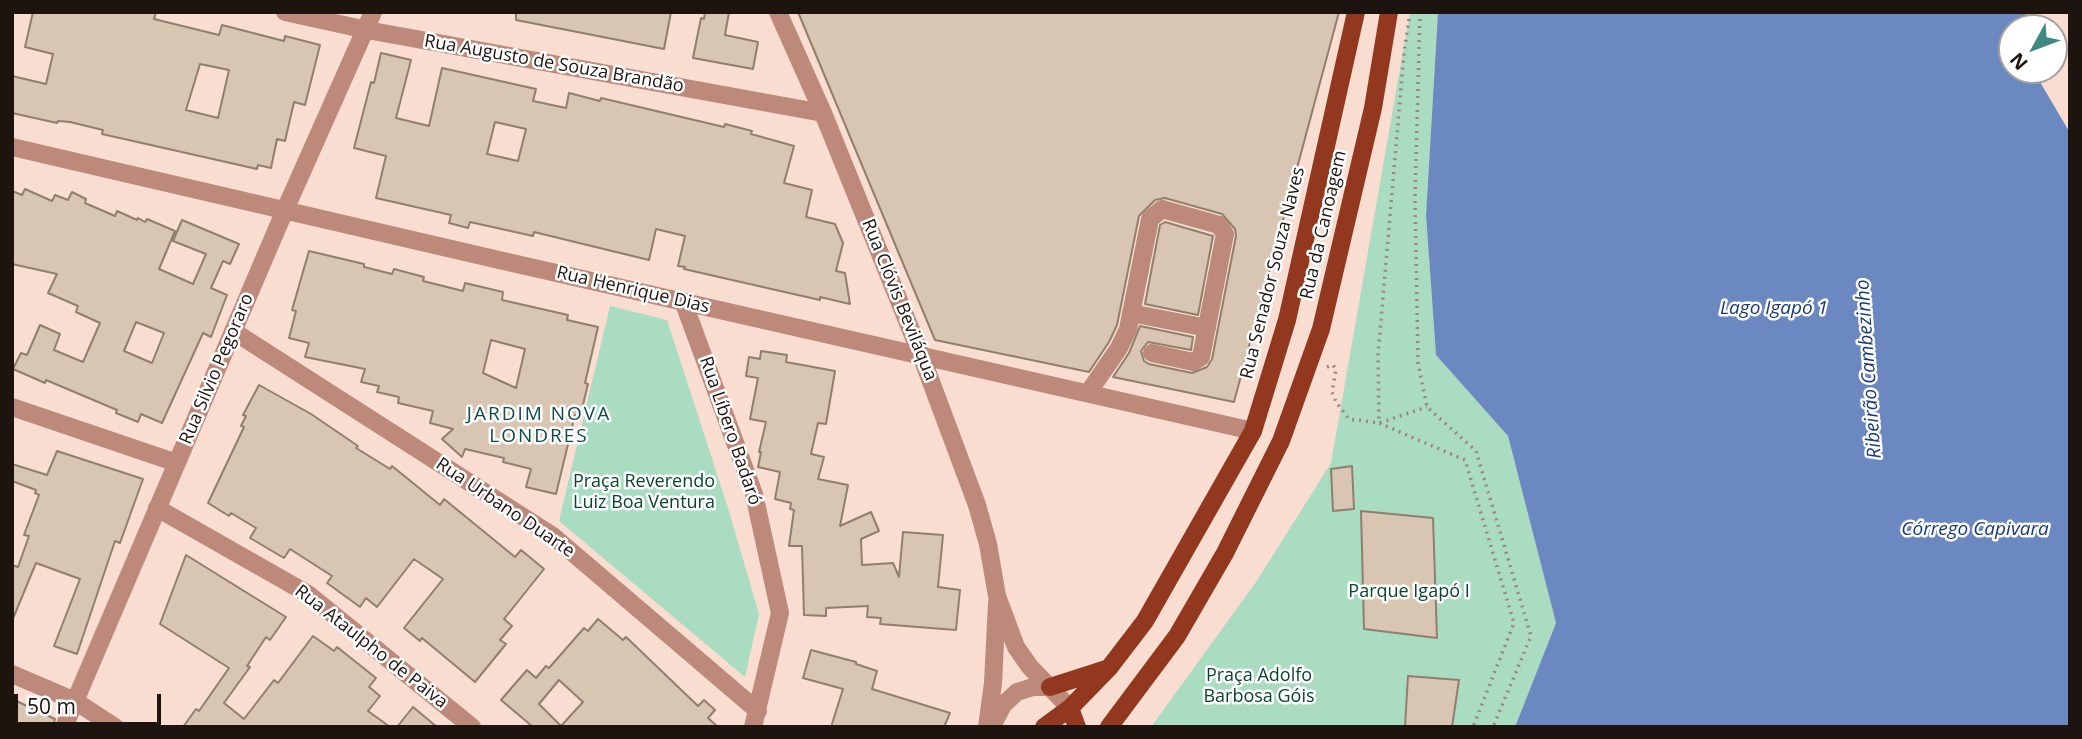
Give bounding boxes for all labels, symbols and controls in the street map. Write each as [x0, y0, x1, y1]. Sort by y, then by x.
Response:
north arrow [1998, 14, 2068, 84]
street label: Rua Augusto de Souza Brandão [423, 31, 685, 97]
text: N [2004, 47, 2034, 76]
street label: Rua da Canoagem [1296, 148, 1352, 302]
street label: Rua Senador Souza Naves [1236, 165, 1310, 381]
street label: Rua Clóvis Beviláqua [857, 216, 941, 384]
street label: Rua Henrique Dias [554, 262, 712, 318]
water label: Ribeirão Cambezinho [1851, 279, 1887, 459]
street label: Rua Silvio Pegoraro [175, 290, 259, 448]
water label: Lago Igapó 1 [1720, 298, 1828, 320]
street label: Rua Líbero Badaró [694, 354, 766, 508]
district label: JARDIM NOVA LONDRES [468, 404, 610, 448]
street label: Rua Urbano Duarte [431, 454, 579, 562]
park label: Praça Reverendo Luiz Boa Ventura [573, 471, 715, 514]
water label: Córrego Capivara [1901, 519, 2049, 541]
street label: Rua Ataulpho de Paiva [290, 581, 452, 713]
park label: Parque Igapó I [1348, 581, 1470, 603]
park label: Praça Adolfo Barbosa Góis [1203, 665, 1315, 708]
scale bar [18, 680, 164, 724]
text: 50 m [27, 692, 76, 720]

